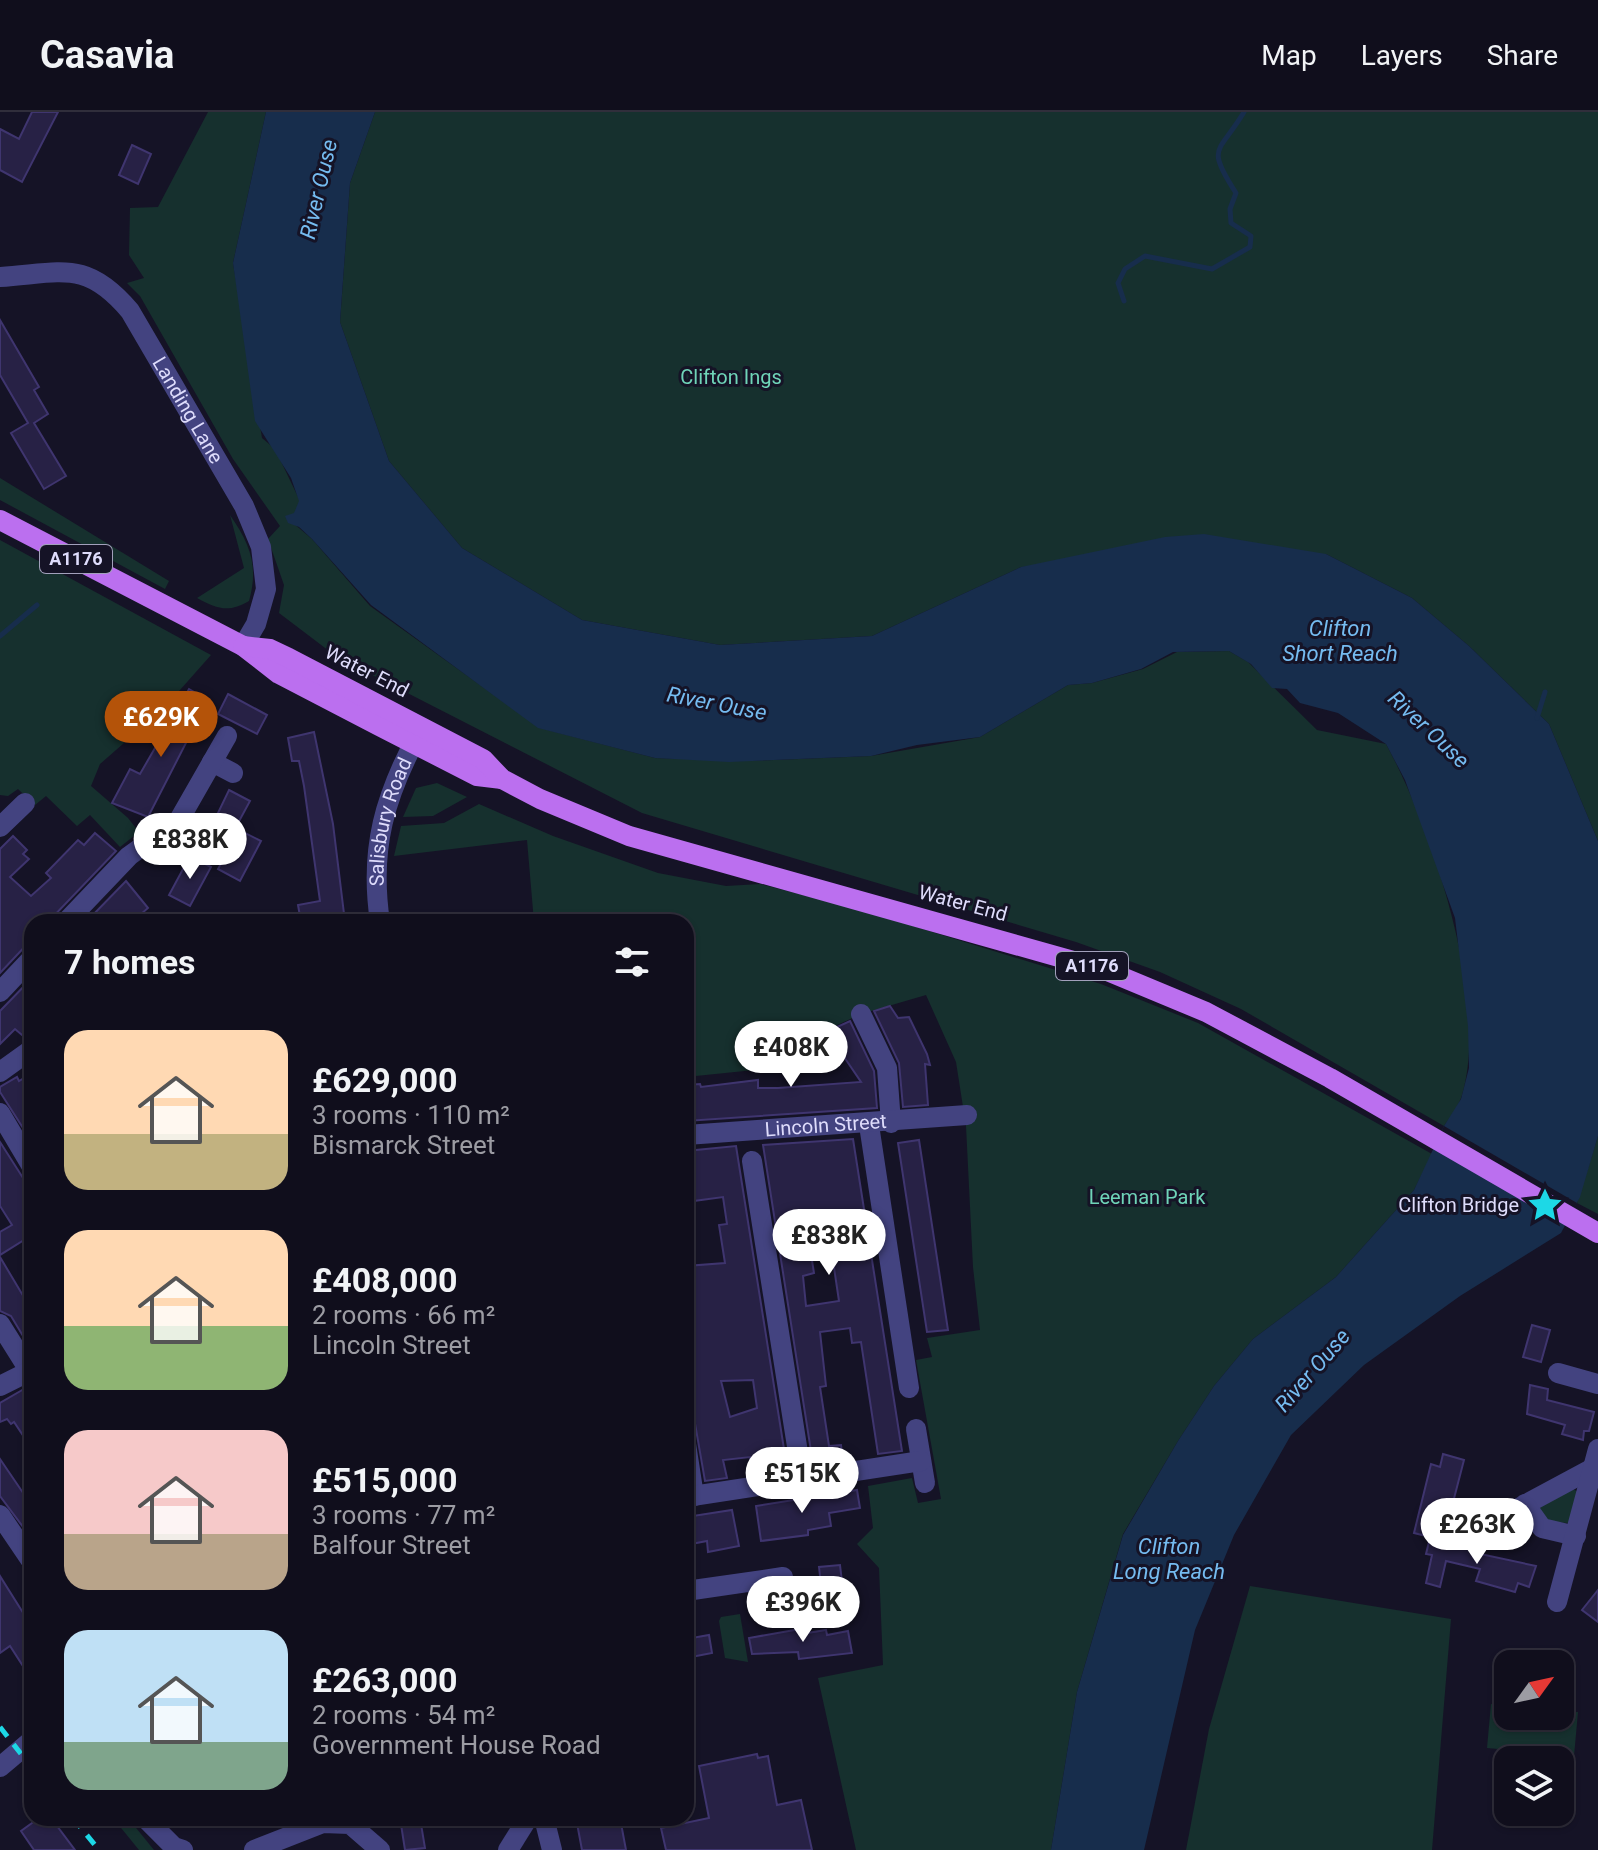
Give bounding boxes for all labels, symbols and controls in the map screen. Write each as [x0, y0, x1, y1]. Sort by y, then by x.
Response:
text: Casavia [40, 33, 174, 77]
text: Map [1261, 39, 1317, 72]
text: Layers [1361, 39, 1443, 72]
text: Share [1487, 39, 1558, 72]
water label: River Ouse [295, 137, 342, 241]
street label: Landing Lane [147, 352, 228, 468]
park label: Clifton Ings [680, 365, 782, 389]
road number: A1176 [40, 545, 112, 573]
water label: Clifton Short Reach [1282, 616, 1398, 666]
street label: Water End [321, 640, 413, 702]
water label: River Ouse [665, 682, 769, 725]
water label: River Ouse [1383, 686, 1474, 773]
pin: £629K [105, 691, 217, 759]
text: £629K [123, 702, 199, 732]
street label: Salisbury Road [365, 754, 417, 886]
pin: £838K [134, 813, 246, 881]
text: £838K [152, 824, 228, 854]
street label: Water End [916, 880, 1010, 926]
icon: filters [610, 940, 654, 984]
text: 7 homes [64, 942, 195, 982]
road number: A1176 [1056, 952, 1128, 980]
pin: £408K [735, 1021, 847, 1089]
text: £408K [753, 1032, 829, 1062]
text: £629,000 [312, 1060, 458, 1100]
icon: home [128, 1062, 224, 1158]
text: 3 rooms · 110 m² [312, 1100, 510, 1130]
street label: Lincoln Street [764, 1109, 887, 1141]
text: Bismarck Street [312, 1130, 495, 1160]
park label: Leeman Park [1089, 1185, 1206, 1209]
place icon: Clifton Bridge [1526, 1186, 1564, 1224]
place label: Clifton Bridge [1398, 1193, 1519, 1217]
pin: £838K [773, 1209, 885, 1277]
text: £838K [791, 1220, 867, 1250]
text: £408,000 [312, 1260, 458, 1300]
icon: home [128, 1262, 224, 1358]
text: 2 rooms · 66 m² [312, 1300, 495, 1330]
water label: River Ouse [1270, 1324, 1355, 1417]
text: Lincoln Street [312, 1330, 471, 1360]
pin: £515K [746, 1447, 858, 1515]
text: £515K [764, 1458, 840, 1488]
text: £515,000 [312, 1460, 458, 1500]
icon: home [128, 1462, 224, 1558]
pin: £263K [1421, 1498, 1533, 1566]
text: 3 rooms · 77 m² [312, 1500, 495, 1530]
text: £263K [1439, 1509, 1515, 1539]
text: Balfour Street [312, 1530, 471, 1560]
water label: Clifton Long Reach [1113, 1534, 1225, 1584]
pin: £396K [747, 1576, 859, 1644]
text: £396K [765, 1587, 841, 1617]
north arrow [1494, 1650, 1574, 1730]
map controls [1494, 1650, 1574, 1826]
text: £263,000 [312, 1660, 458, 1700]
icon: home [128, 1662, 224, 1758]
text: 2 rooms · 54 m² [312, 1700, 495, 1730]
text: Government House Road [312, 1730, 601, 1760]
button: layers [1494, 1746, 1574, 1826]

